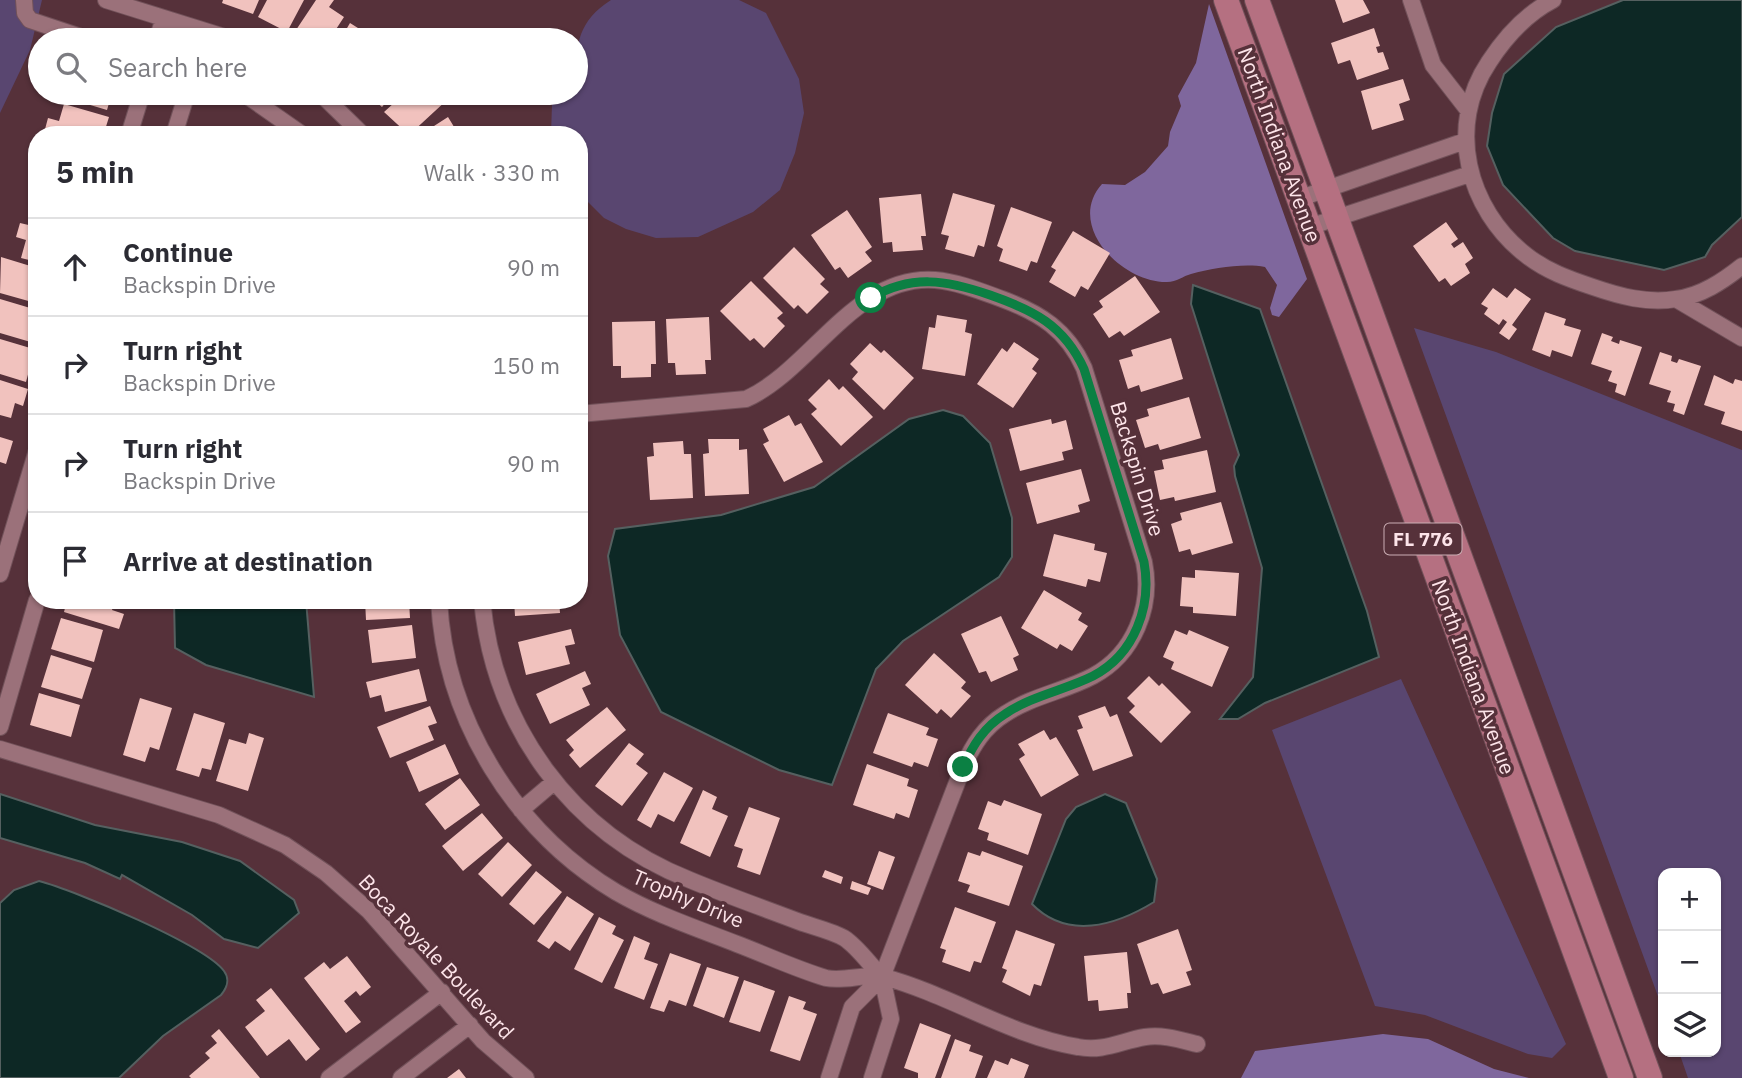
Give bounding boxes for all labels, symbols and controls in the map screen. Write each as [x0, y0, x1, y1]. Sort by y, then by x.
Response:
search box [28, 28, 588, 105]
street label: North Indiana Avenue [1232, 43, 1328, 246]
icon: search [52, 48, 90, 86]
text: Search here [108, 50, 247, 84]
text: 5 min [56, 152, 134, 191]
text: Walk · 330 m [424, 157, 560, 187]
text: Continue [123, 235, 233, 269]
icon: ahead [56, 248, 94, 286]
text: 90 m [507, 252, 560, 282]
text: Backspin Drive [123, 269, 276, 299]
route start [855, 282, 886, 313]
text: Turn right [123, 333, 242, 367]
icon: right [56, 346, 94, 384]
text: 150 m [493, 350, 560, 380]
text: Backspin Drive [123, 367, 276, 397]
street label: Backspin Drive [1104, 398, 1172, 540]
text: Turn right [123, 431, 242, 465]
icon: right [56, 444, 94, 482]
text: 90 m [507, 448, 560, 478]
text: Backspin Drive [123, 465, 276, 495]
road number: FL 776 [1384, 524, 1462, 554]
icon: arrive [56, 542, 94, 580]
text: Arrive at destination [123, 544, 373, 578]
street label: North Indiana Avenue [1426, 575, 1522, 778]
route end [947, 751, 978, 782]
street label: Trophy Drive [628, 862, 748, 934]
street label: Boca Royale Boulevard [353, 868, 521, 1045]
map controls [1658, 868, 1721, 1057]
button: + [1658, 868, 1721, 931]
button: − [1658, 931, 1721, 994]
button: layers [1658, 994, 1721, 1057]

